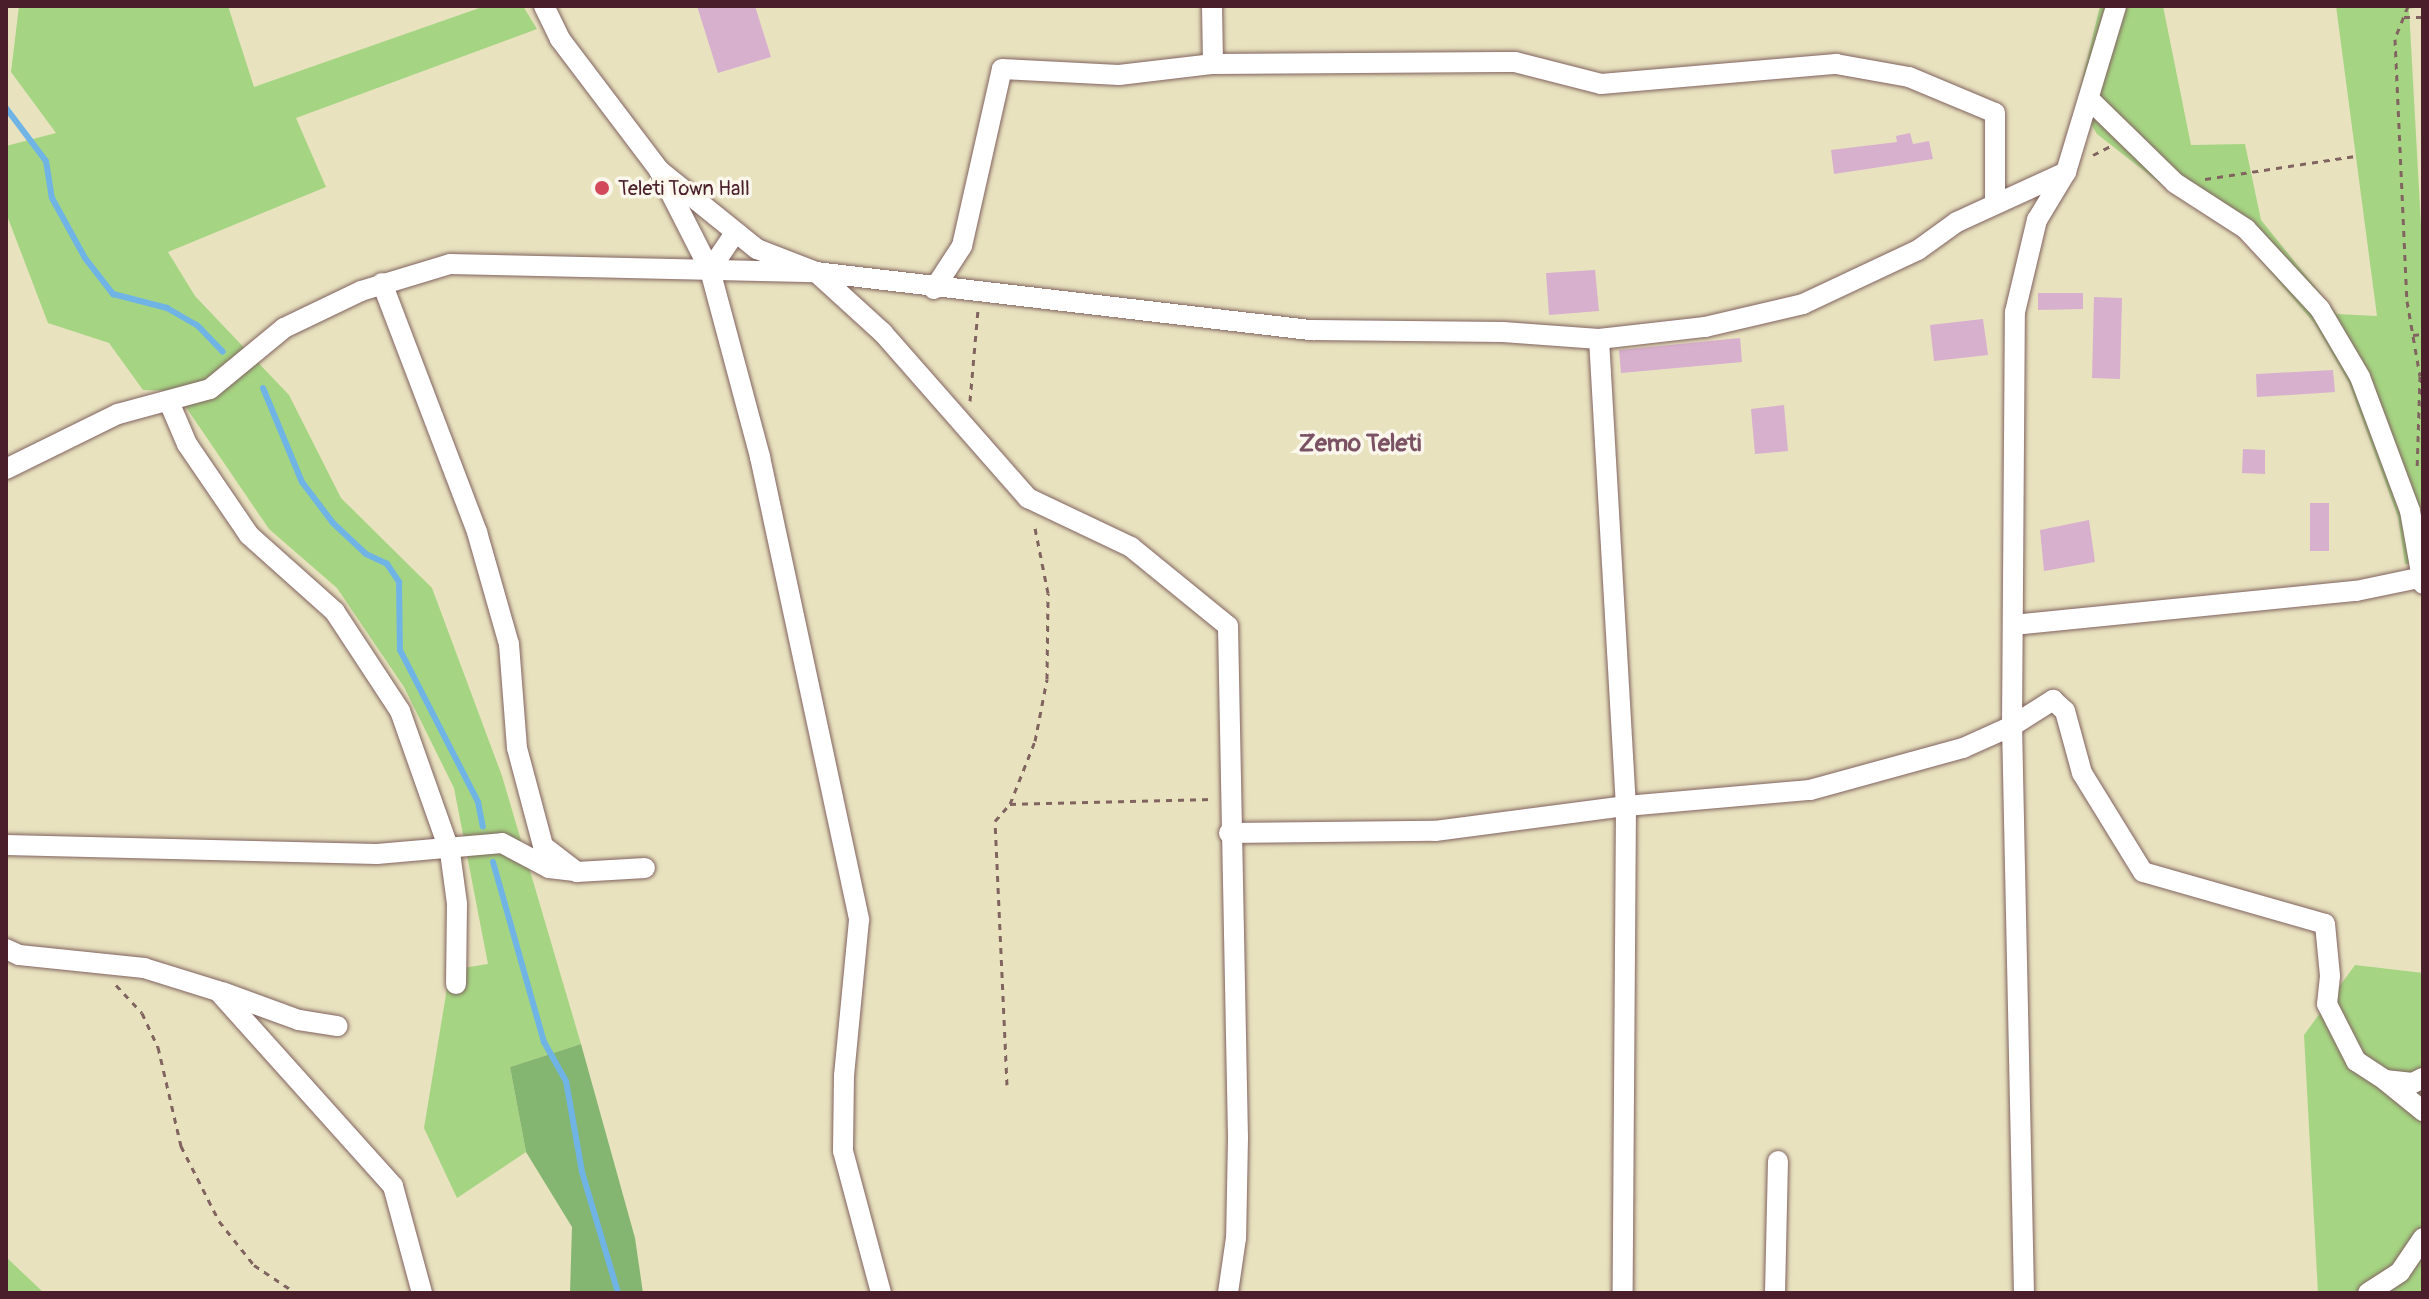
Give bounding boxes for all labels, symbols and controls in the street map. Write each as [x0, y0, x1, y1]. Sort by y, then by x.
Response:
place label: Teleti Town Hall [618, 176, 750, 200]
marker: Teleti Town Hall [593, 179, 611, 197]
district label: Zemo Teleti [1299, 430, 1421, 458]

